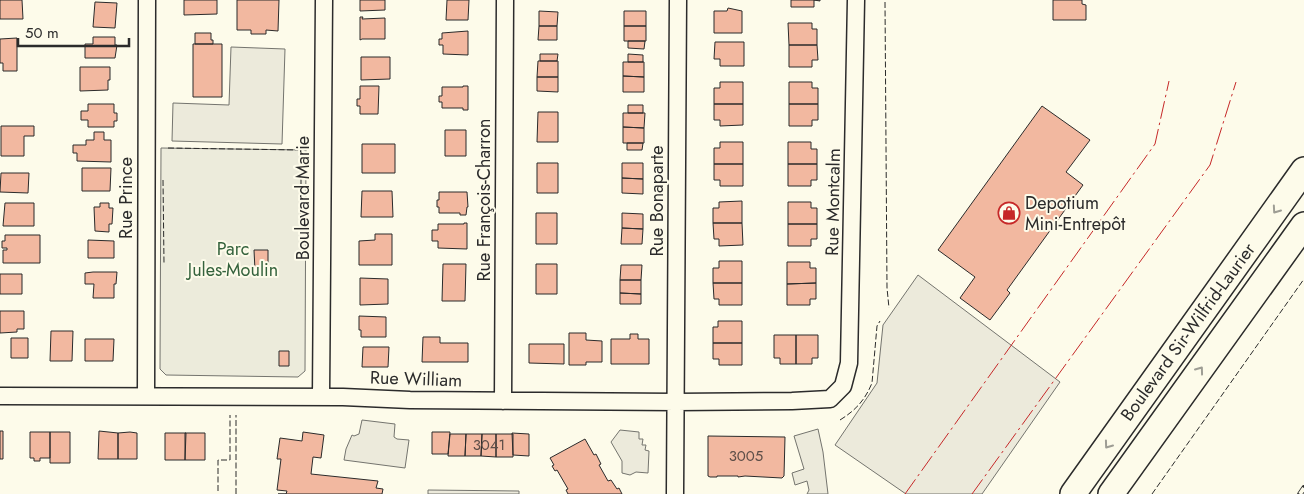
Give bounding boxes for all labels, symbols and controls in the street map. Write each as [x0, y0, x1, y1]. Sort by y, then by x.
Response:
scale bar [18, 15, 129, 47]
text: 50 m [25, 22, 59, 44]
street label: Rue François-Charron [471, 118, 497, 282]
street label: Boulevard Marie [290, 136, 316, 260]
street label: Rue Bonaparte [644, 146, 670, 256]
street label: Rue Montcalm [819, 148, 847, 256]
street label: Rue Prince [113, 157, 139, 239]
place label: Depotium Mini-Entrepôt [1025, 190, 1126, 237]
shop icon: Depotium Mini-Entrepôt [997, 201, 1021, 225]
one-way arrow [1273, 204, 1282, 214]
park label: Parc Jules-Moulin [186, 236, 278, 283]
street label: Boulevard Sir-Wilfrid-Laurier [1114, 237, 1262, 426]
street label: Rue William [369, 364, 463, 394]
one-way arrow [1194, 366, 1203, 376]
house number: 3041 [473, 434, 505, 456]
one-way arrow [1105, 439, 1114, 449]
house number: 3005 [729, 445, 763, 467]

